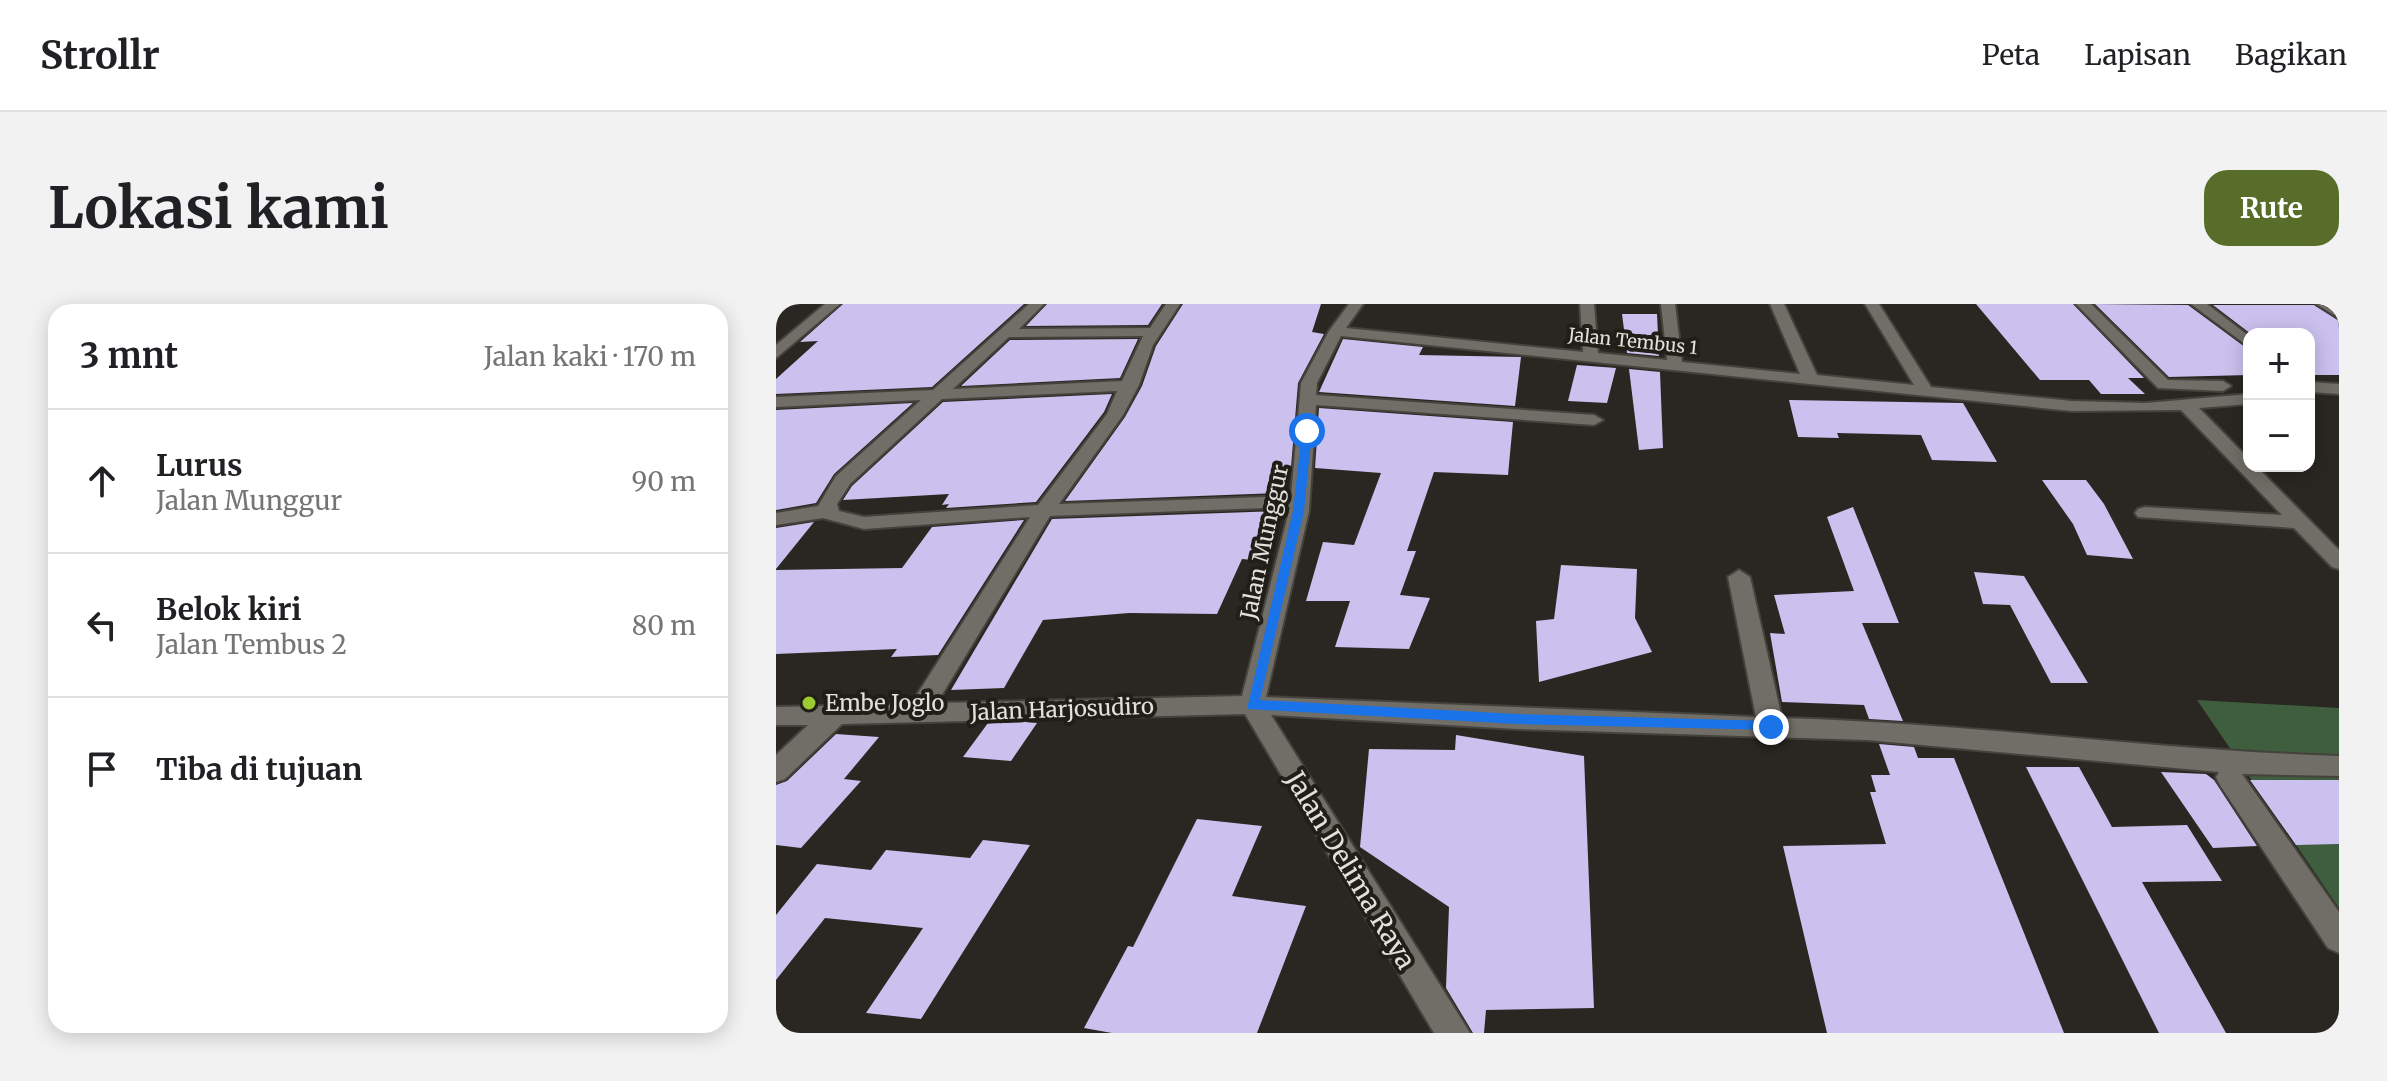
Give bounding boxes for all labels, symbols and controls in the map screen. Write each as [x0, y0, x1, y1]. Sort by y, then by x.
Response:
text: Strollr [40, 32, 160, 79]
text: Peta [1982, 37, 2040, 73]
text: Lapisan [2084, 37, 2191, 73]
text: Bagikan [2235, 37, 2347, 73]
button: Rute [2204, 170, 2339, 246]
text: Lokasi kami [48, 173, 389, 243]
street label: Jalan Tembus 1 [1566, 323, 1699, 359]
map controls [2243, 328, 2315, 472]
button: + [2243, 328, 2315, 400]
text: 3 mnt [80, 335, 178, 377]
text: Jalan kaki · 170 m [484, 340, 696, 373]
button: − [2243, 400, 2315, 472]
route start [1289, 413, 1325, 449]
text: Lurus [156, 446, 243, 484]
icon: ahead [80, 459, 124, 503]
street label: Jalan Munggur [1234, 462, 1294, 623]
text: 90 m [632, 465, 696, 498]
text: Jalan Munggur [156, 484, 342, 517]
text: Belok kiri [156, 590, 302, 628]
icon: left [80, 603, 124, 647]
text: 80 m [632, 609, 696, 642]
text: Jalan Tembus 2 [156, 628, 347, 661]
place label: Embe Joglo [825, 689, 944, 717]
street label: Jalan Harjosudiro [969, 692, 1154, 726]
marker: Embe Joglo [800, 694, 818, 712]
route end [1753, 709, 1789, 745]
icon: arrive [80, 747, 124, 791]
text: Tiba di tujuan [156, 750, 362, 788]
street label: Jalan Delima Raya [1278, 764, 1423, 975]

